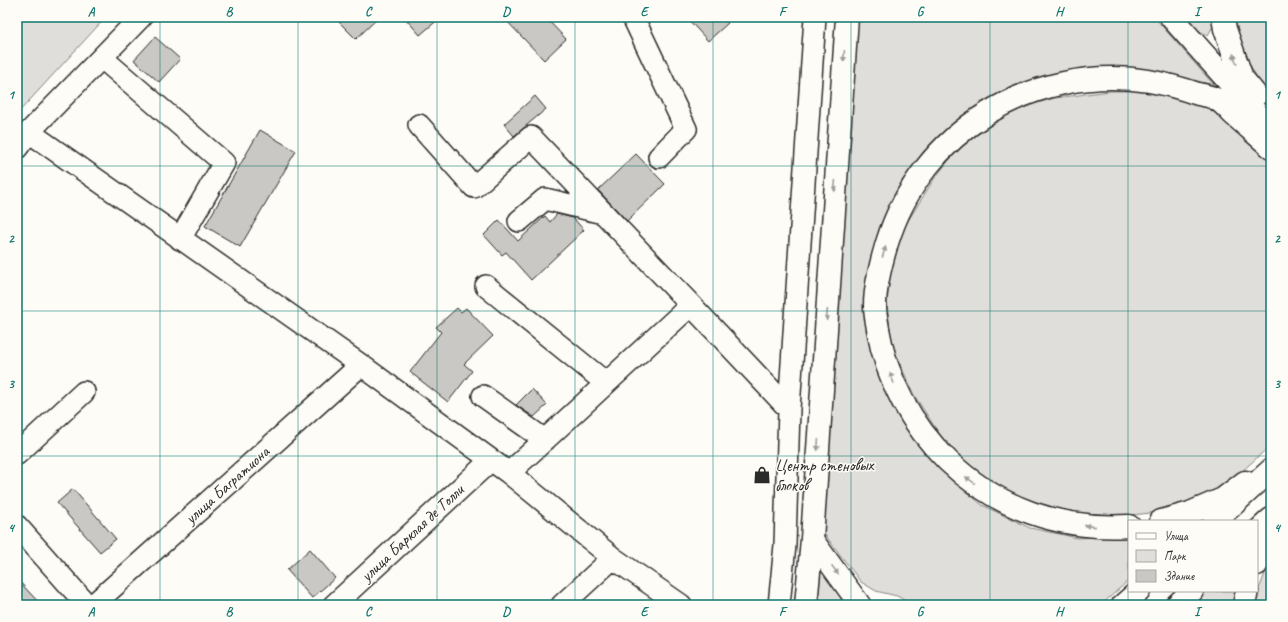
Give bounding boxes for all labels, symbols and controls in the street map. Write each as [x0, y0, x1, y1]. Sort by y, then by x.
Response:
text: A [88, 4, 96, 20]
text: B [226, 4, 234, 20]
text: C [365, 4, 373, 20]
text: D [502, 4, 511, 20]
text: E [641, 4, 650, 20]
text: F [779, 4, 788, 20]
text: G [917, 4, 925, 20]
text: H [1055, 4, 1065, 20]
text: I [1194, 4, 1203, 20]
one-way arrow [841, 50, 848, 62]
one-way arrow [1232, 53, 1238, 65]
text: 1 [8, 87, 16, 103]
text: 1 [1274, 87, 1282, 103]
one-way arrow [832, 180, 839, 192]
text: 2 [8, 231, 15, 247]
text: 2 [1274, 231, 1281, 247]
one-way arrow [881, 245, 887, 257]
one-way arrow [823, 309, 830, 321]
one-way arrow [889, 372, 895, 384]
text: 3 [8, 376, 15, 392]
text: 3 [1274, 376, 1281, 392]
one-way arrow [814, 439, 821, 451]
street label: улица Багратиона [180, 441, 275, 529]
place label: Центр стеновых блоков [775, 455, 875, 496]
shop icon: Центр стеновых блоков [752, 465, 772, 485]
one-way arrow [965, 476, 976, 484]
street label: улица Барклая де Толли [355, 479, 469, 587]
text: 4 [8, 520, 16, 536]
legend [1128, 520, 1258, 592]
text: 4 [1274, 520, 1282, 536]
one-way arrow [1084, 523, 1096, 529]
text: Улица [1164, 528, 1189, 544]
text: Парк [1164, 548, 1187, 564]
one-way arrow [831, 565, 839, 575]
text: Здание [1164, 568, 1195, 584]
text: A [88, 604, 96, 620]
text: B [226, 604, 234, 620]
text: C [365, 604, 373, 620]
text: D [502, 604, 511, 620]
text: E [641, 604, 650, 620]
text: F [779, 604, 788, 620]
text: G [917, 604, 925, 620]
text: H [1055, 604, 1065, 620]
text: I [1194, 604, 1203, 620]

